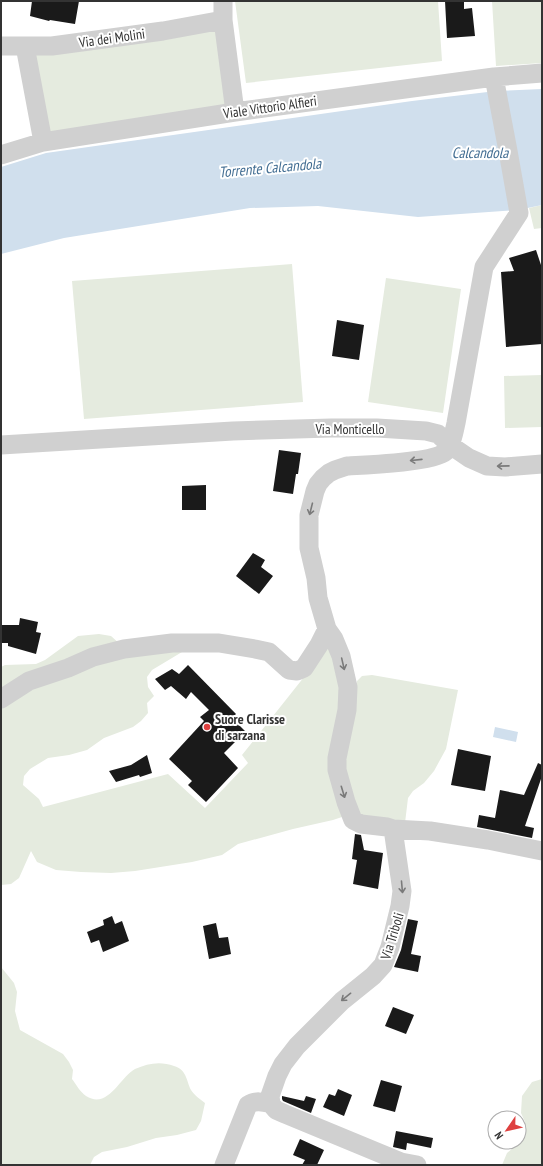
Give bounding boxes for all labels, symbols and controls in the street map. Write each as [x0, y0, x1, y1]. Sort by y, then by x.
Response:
street label: Via dei Molini [77, 24, 146, 52]
street label: Viale Vittorio Alfieri [221, 92, 318, 123]
water label: Calcandola [452, 143, 509, 162]
water label: Torrente Calcandola [218, 153, 323, 181]
street label: Via Monticello [314, 420, 385, 438]
one-way arrow [410, 456, 423, 464]
one-way arrow [497, 462, 510, 470]
one-way arrow [307, 502, 314, 515]
one-way arrow [339, 657, 347, 670]
place label: Suore Clarisse di sarzana [215, 710, 285, 744]
marker: Suore Clarisse di sarzana [202, 722, 212, 732]
one-way arrow [340, 785, 347, 798]
one-way arrow [398, 880, 405, 893]
street label: Via Triboli [376, 910, 408, 963]
one-way arrow [341, 993, 352, 1002]
north arrow [487, 1110, 527, 1150]
text: N [491, 1129, 506, 1142]

